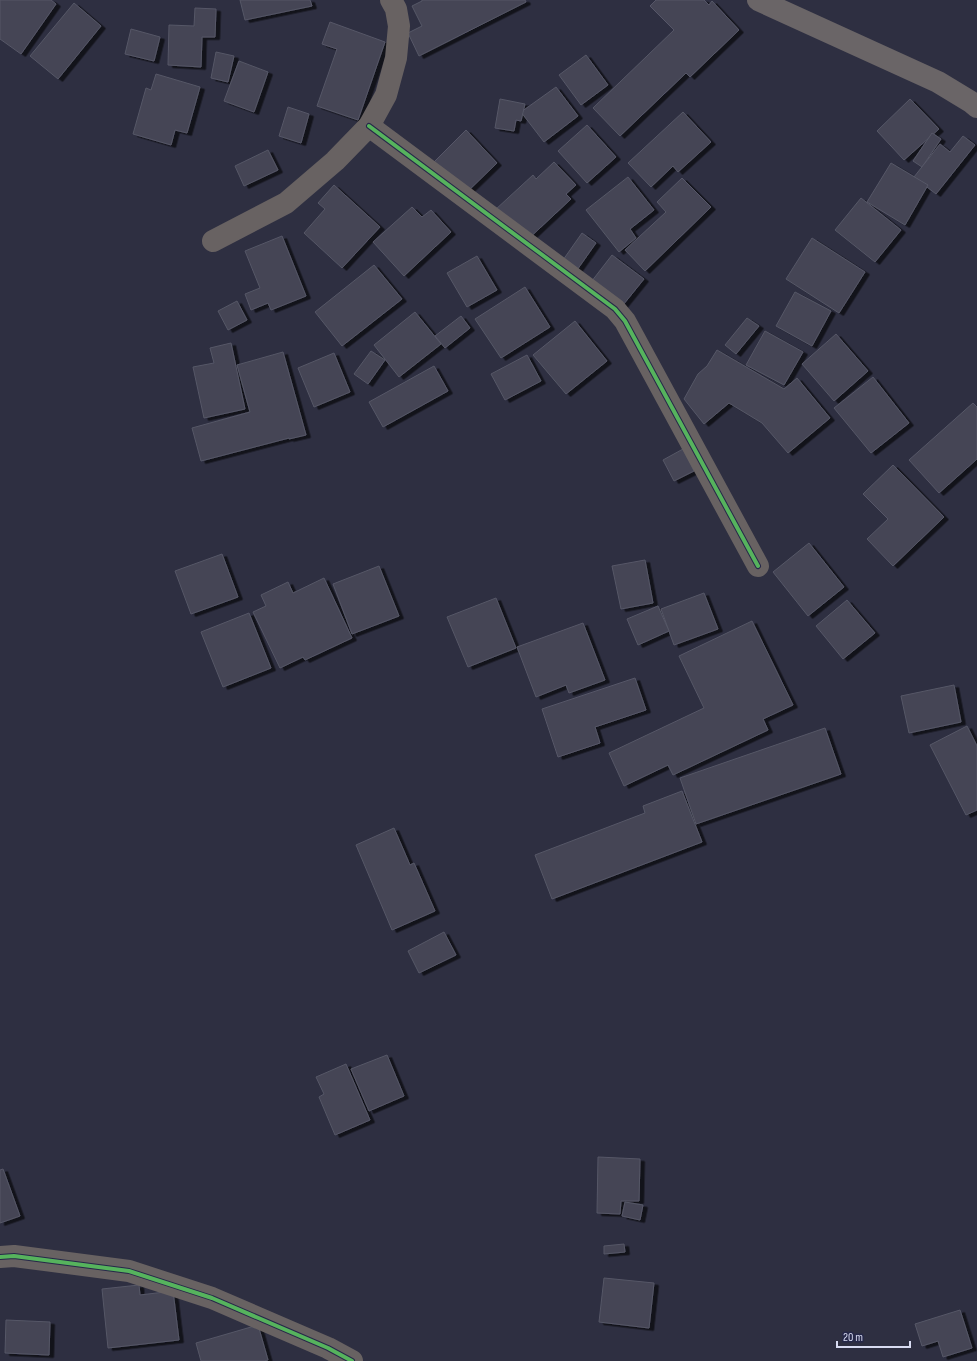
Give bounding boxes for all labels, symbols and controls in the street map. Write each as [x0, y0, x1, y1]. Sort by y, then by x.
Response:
scale bar [837, 1323, 910, 1349]
text: 20 m [843, 1330, 863, 1345]

